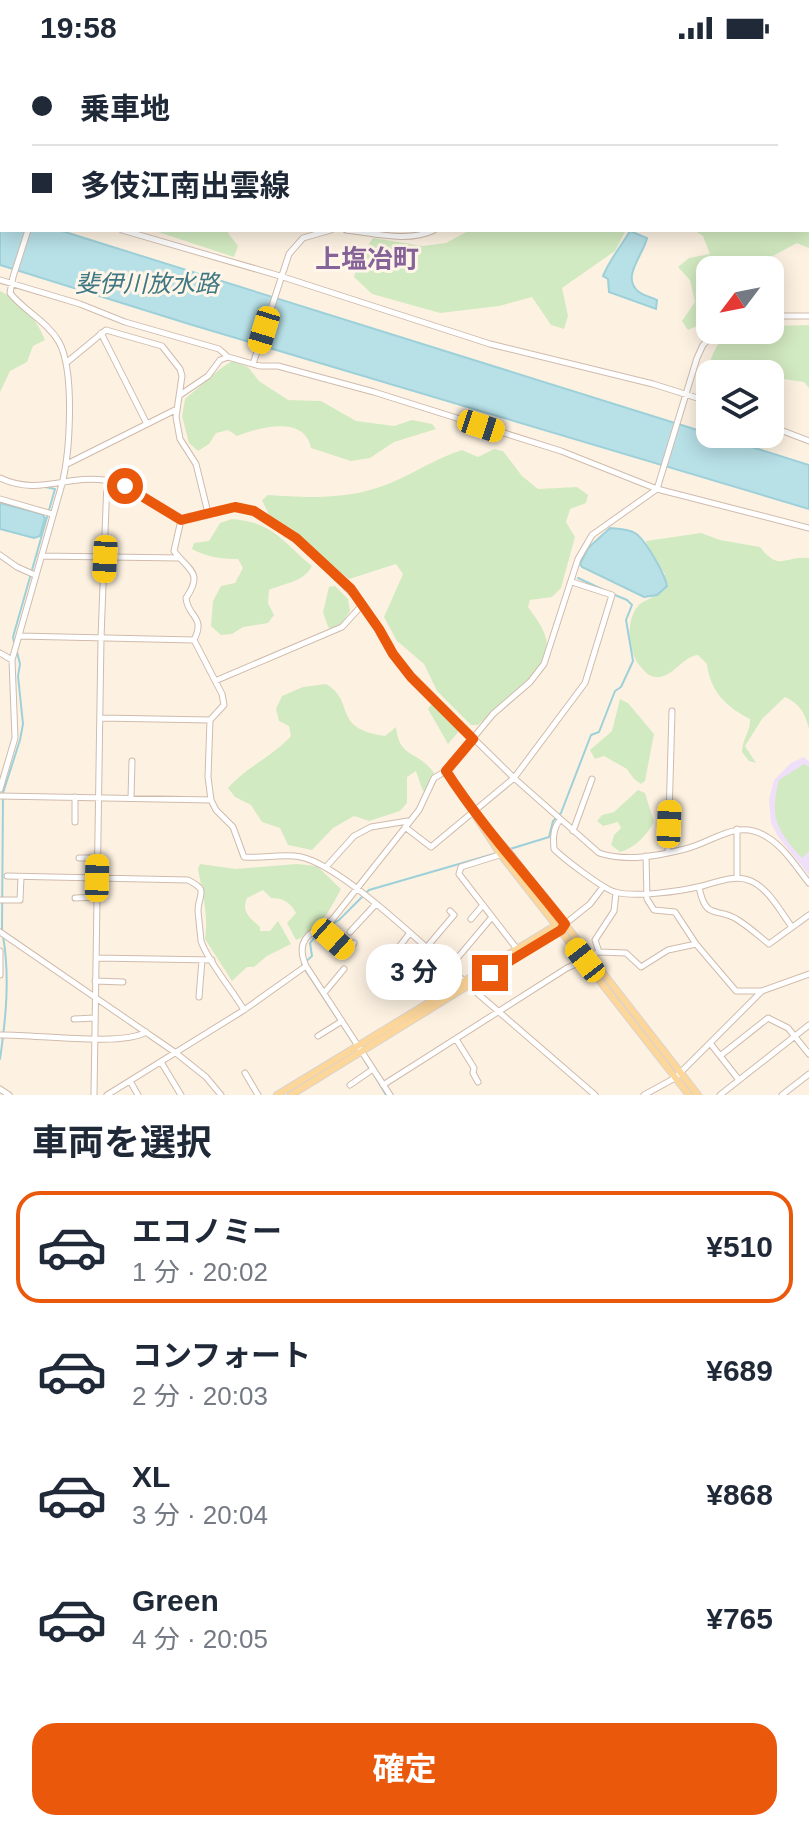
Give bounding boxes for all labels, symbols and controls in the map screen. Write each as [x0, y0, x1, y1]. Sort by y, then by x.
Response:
text: 19:58 [40, 11, 117, 44]
text: 乗車地 [80, 92, 170, 125]
text: 多伎江南出雲線 [80, 169, 290, 202]
district label: 上塩冶町 [315, 244, 419, 274]
north arrow [696, 256, 784, 344]
map controls [696, 256, 784, 448]
water label: 斐伊川放水路 [75, 270, 221, 297]
car [246, 304, 282, 356]
button: layers [696, 360, 784, 448]
car [454, 407, 508, 445]
route start [107, 468, 143, 504]
car [92, 534, 118, 584]
car [656, 800, 682, 848]
car [85, 854, 109, 902]
car [307, 914, 359, 964]
car [561, 934, 609, 986]
callout: 3 分 [366, 945, 462, 1001]
route end [472, 955, 508, 991]
text: 3 分 [390, 957, 438, 987]
text: 車両を選択 [32, 1122, 212, 1163]
icon: car [36, 1211, 108, 1283]
text: エコノミー [132, 1215, 282, 1248]
text: ¥510 [706, 1230, 773, 1263]
text: 1 分 · 20:02 [132, 1257, 268, 1287]
icon: car [36, 1335, 108, 1407]
text: コンフォート [132, 1339, 311, 1372]
text: ¥689 [706, 1354, 773, 1387]
text: 2 分 · 20:03 [132, 1381, 268, 1411]
icon: car [36, 1459, 108, 1531]
text: XL [132, 1460, 170, 1493]
text: ¥868 [706, 1478, 773, 1511]
text: 3 分 · 20:04 [132, 1500, 268, 1530]
icon: car [36, 1583, 108, 1655]
text: Green [132, 1584, 219, 1617]
text: ¥765 [706, 1602, 773, 1635]
text: 4 分 · 20:05 [132, 1624, 268, 1654]
button: 確定 [32, 1723, 777, 1815]

